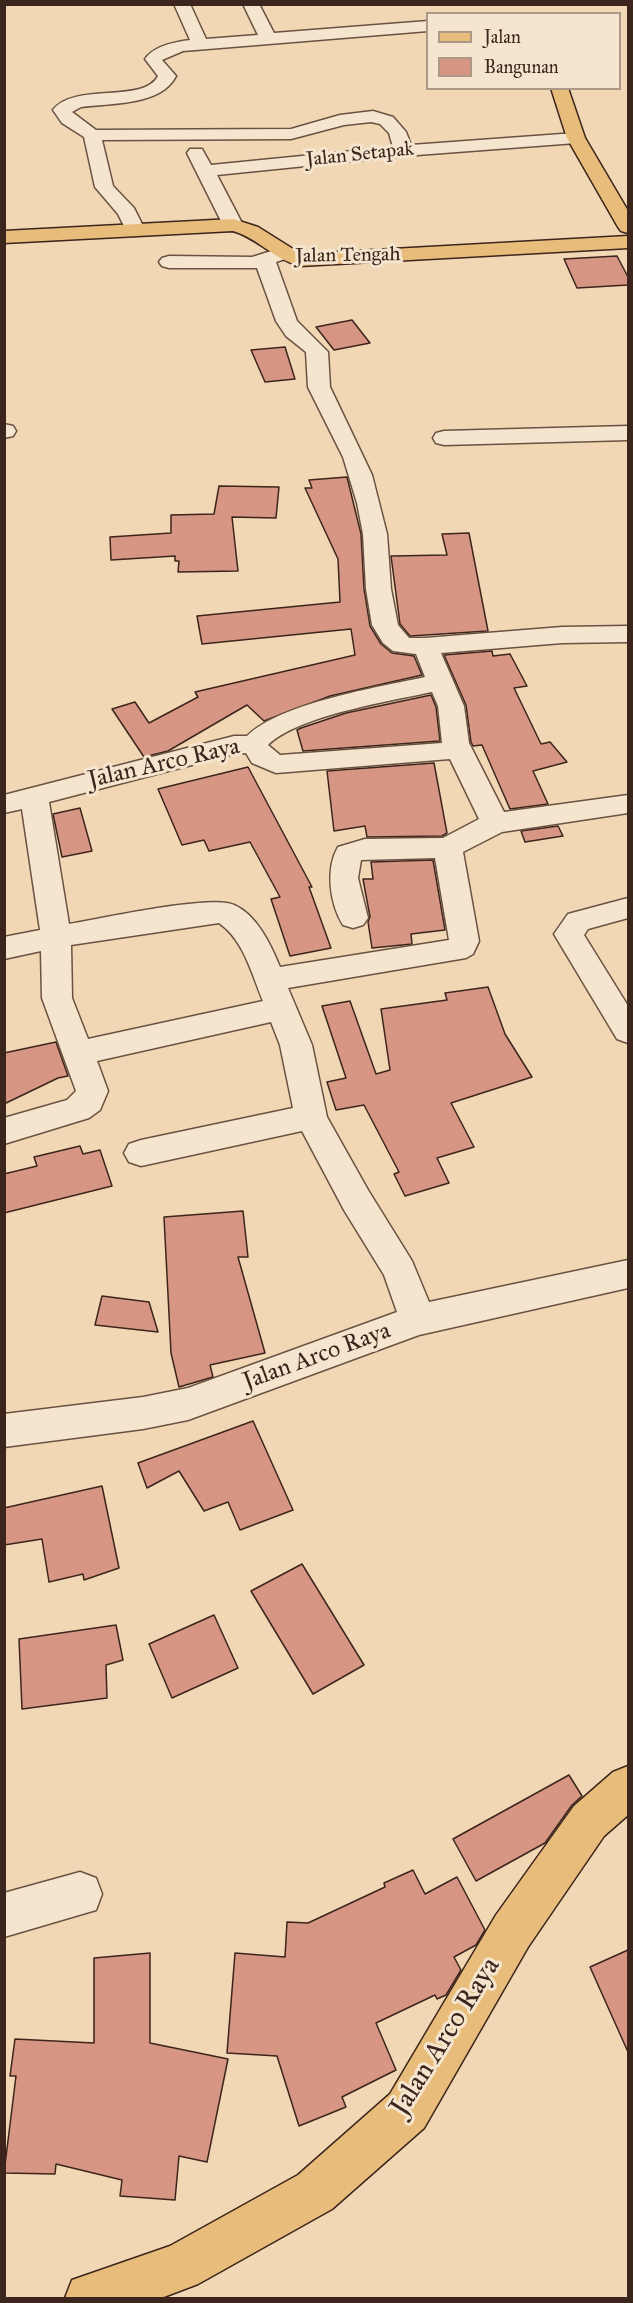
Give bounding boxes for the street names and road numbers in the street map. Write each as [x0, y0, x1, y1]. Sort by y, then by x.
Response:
street label: Jalan Setapak [305, 137, 415, 173]
street label: Jalan Tengah [295, 243, 401, 269]
street label: Jalan Arco Raya [85, 733, 243, 795]
street label: Jalan Arco Raya [239, 1317, 395, 1397]
street label: Jalan Arco Raya [384, 1952, 508, 2122]

